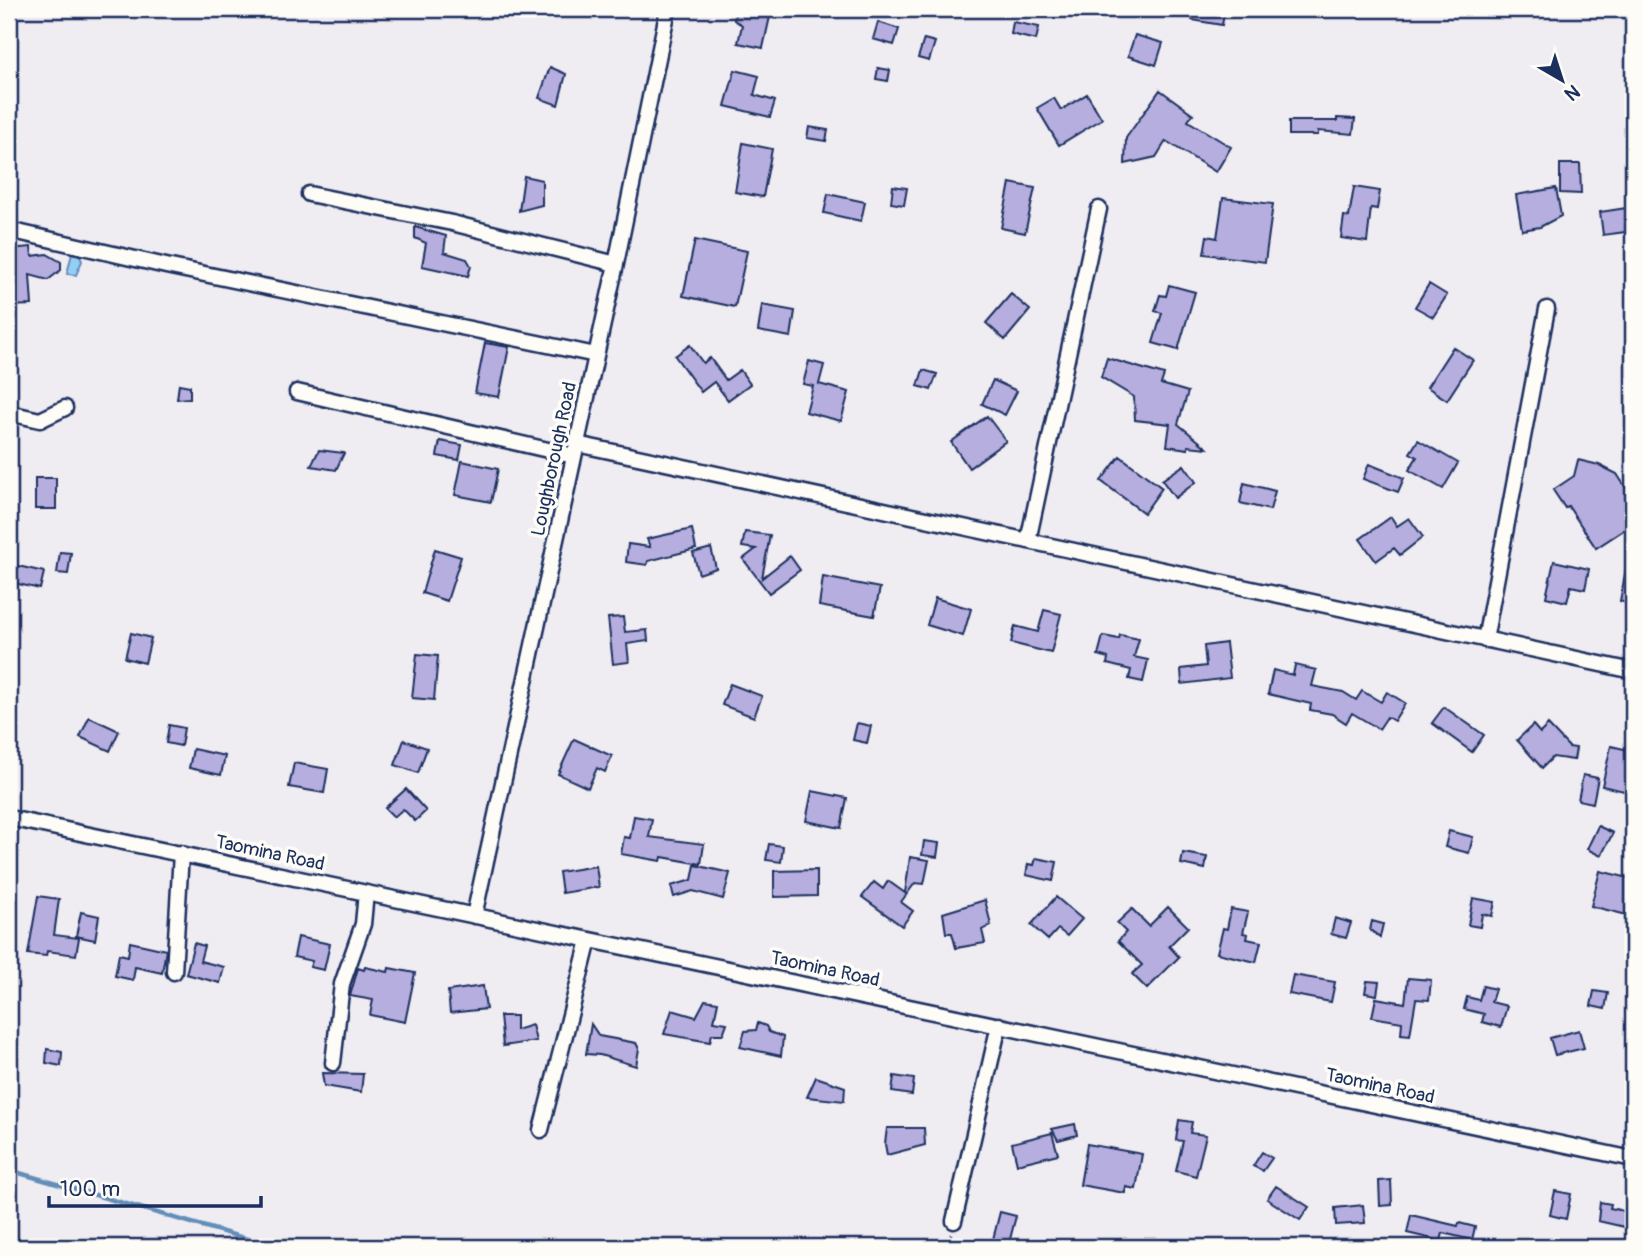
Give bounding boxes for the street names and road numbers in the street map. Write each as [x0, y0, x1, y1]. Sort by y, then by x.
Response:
street label: Loughborough Road [526, 380, 582, 538]
street label: Taomina Road [213, 830, 327, 876]
street label: Taomina Road [768, 946, 882, 992]
street label: Taomina Road [1323, 1063, 1437, 1109]

